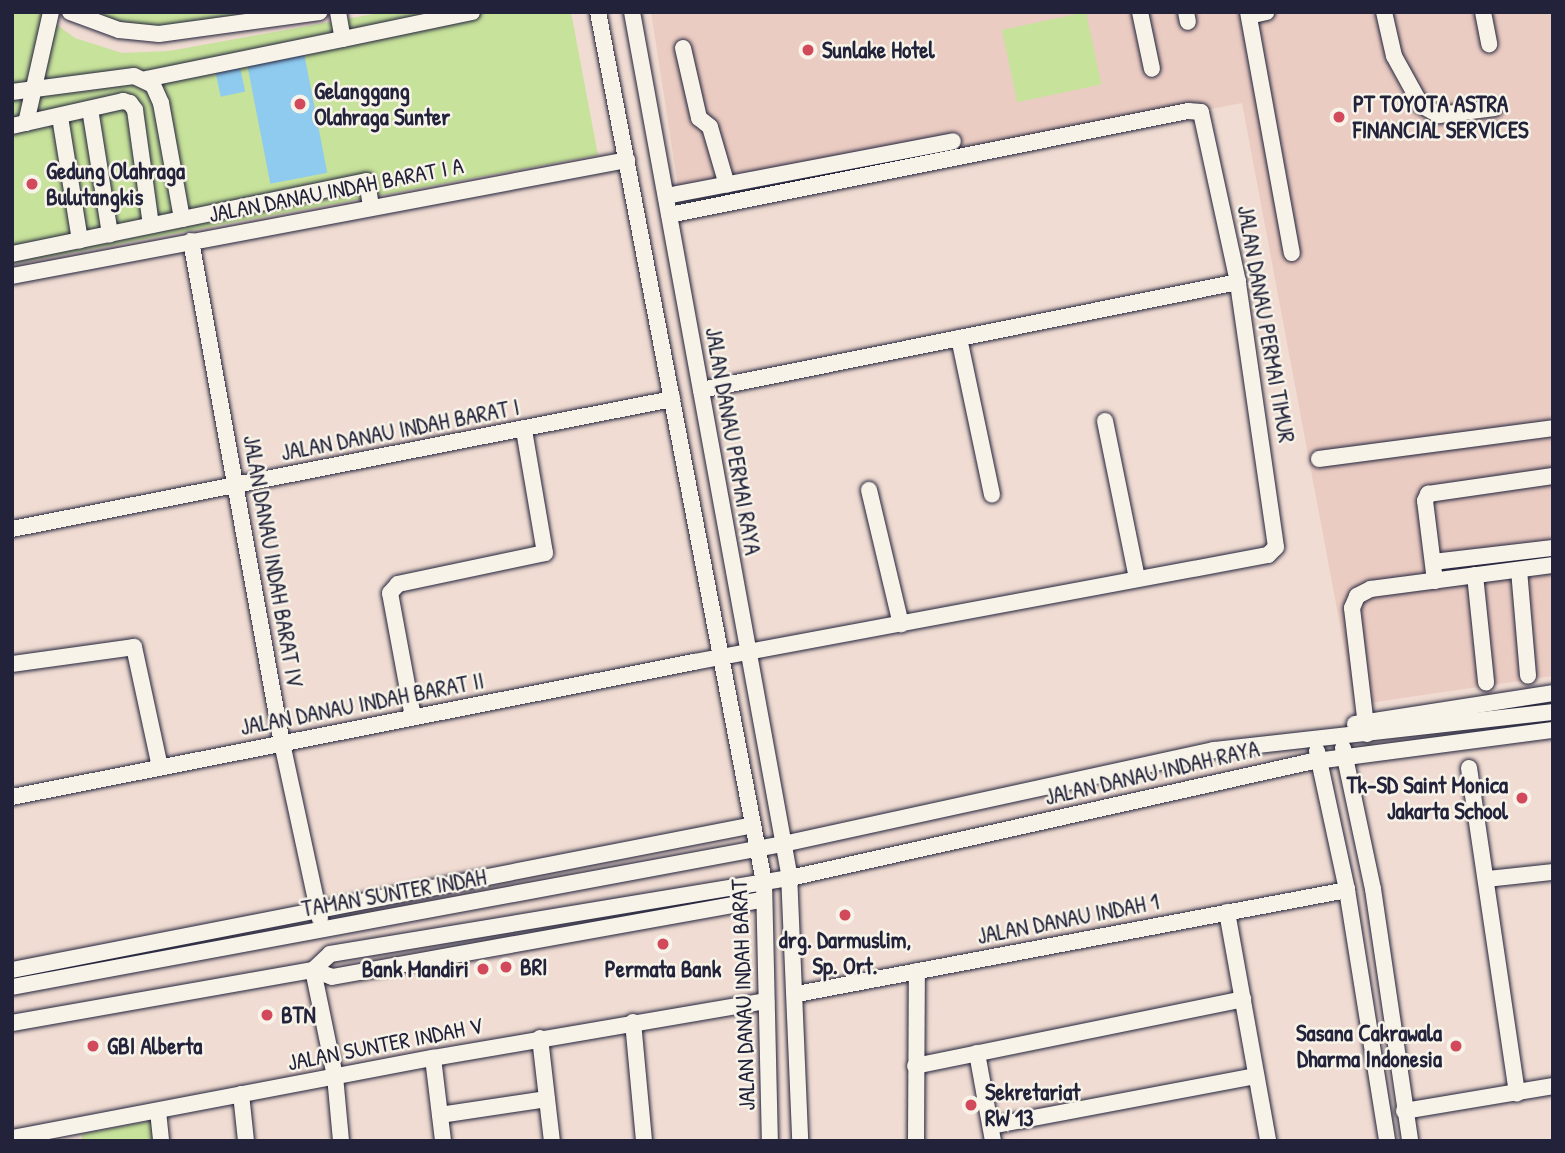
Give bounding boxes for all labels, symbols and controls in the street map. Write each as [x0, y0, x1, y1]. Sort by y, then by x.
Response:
place label: Sunlake Hotel [822, 36, 934, 64]
marker: Sunlake Hotel [800, 42, 816, 58]
place label: Gelanggang Olahraga Sunter [314, 77, 450, 131]
place label: PT TOYOTA ASTRA FINANCIAL SERVICES [1353, 90, 1529, 144]
marker: Gelanggang Olahraga Sunter [292, 96, 308, 112]
marker: PT TOYOTA ASTRA FINANCIAL SERVICES [1331, 109, 1347, 125]
street label: JALAN DANAU INDAH BARAT I A [206, 152, 466, 228]
place label: Gedung Olahraga Bulutangkis [46, 157, 185, 211]
marker: Gedung Olahraga Bulutangkis [24, 176, 40, 192]
street label: JALAN DANAU PERMAI TIMUR [1232, 203, 1300, 445]
street label: JALAN DANAU PERMAI RAYA [699, 325, 767, 557]
street label: JALAN DANAU INDAH BARAT I [278, 393, 522, 467]
street label: JALAN DANAU INDAH BARAT IV [237, 433, 309, 689]
street label: JALAN DANAU INDAH BARAT II [238, 667, 486, 741]
street label: JALAN DANAU INDAH RAYA [1042, 735, 1262, 811]
place label: Tk-SD Saint Monica Jakarta School [1347, 771, 1508, 825]
marker: Tk-SD Saint Monica Jakarta School [1514, 790, 1530, 806]
street label: TAMAN SUNTER INDAH [299, 863, 489, 923]
street label: JALAN DANAU INDAH BARAT [725, 879, 761, 1111]
street label: JALAN DANAU INDAH 1 [975, 888, 1161, 950]
marker: drg. Darmuslim, Sp. Ort. [837, 907, 853, 923]
place label: drg. Darmuslim, Sp. Ort. [779, 926, 911, 980]
marker: Permata Bank [655, 936, 671, 952]
place label: BRI [520, 953, 548, 981]
place label: Bank Mandiri [362, 955, 469, 983]
place label: Permata Bank [605, 955, 721, 983]
marker: BRI [498, 959, 514, 975]
marker: Bank Mandiri [475, 961, 491, 977]
place label: BTN [281, 1001, 316, 1029]
marker: BTN [259, 1007, 275, 1023]
street label: JALAN SUNTER INDAH V [285, 1012, 485, 1076]
place label: Sasana Cakrawala Dharma Indonesia [1296, 1019, 1442, 1073]
place label: GBI Alberta [107, 1032, 202, 1060]
marker: GBI Alberta [85, 1038, 101, 1054]
marker: Sasana Cakrawala Dharma Indonesia [1448, 1038, 1464, 1054]
place label: Sekretariat RW 13 [985, 1078, 1080, 1132]
marker: Sekretariat RW 13 [963, 1097, 979, 1113]

